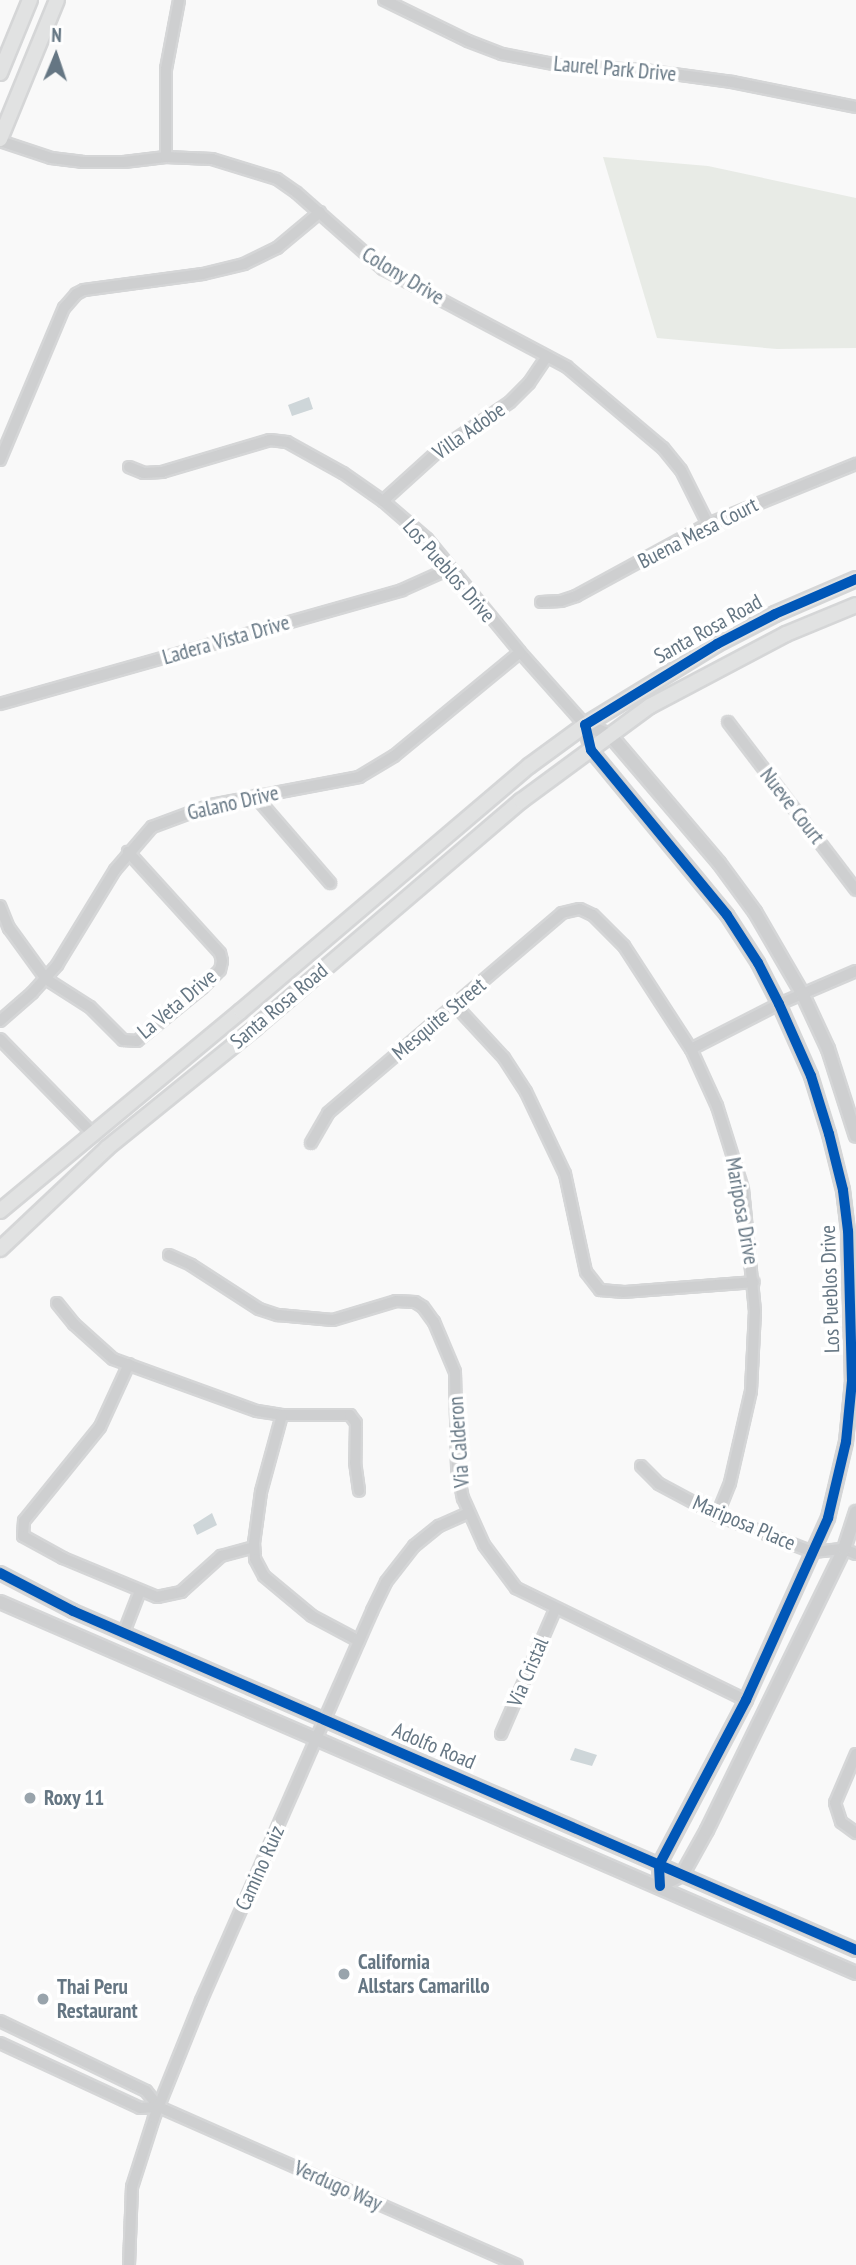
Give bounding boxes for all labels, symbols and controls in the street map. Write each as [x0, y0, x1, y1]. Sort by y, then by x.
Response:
north arrow [21, 21, 91, 91]
text: N [51, 23, 62, 47]
street label: Laurel Park Drive [552, 51, 678, 87]
street label: Colony Drive [357, 242, 449, 310]
street label: Villa Adobe [428, 397, 510, 465]
street label: Buena Mesa Court [634, 492, 762, 574]
street label: Los Pueblos Drive [398, 514, 500, 628]
street label: Santa Rosa Road [650, 589, 766, 669]
street label: Ladera Vista Drive [159, 610, 293, 670]
street label: Nueve Court [755, 763, 829, 849]
street label: Galano Drive [185, 780, 281, 826]
street label: Santa Rosa Road [225, 958, 333, 1054]
street label: La Veta Drive [132, 964, 222, 1044]
street label: Mesquite Street [387, 973, 491, 1065]
street label: Mariposa Drive [720, 1155, 764, 1267]
street label: Los Pueblos Drive [815, 1225, 845, 1353]
street label: Via Calderon [443, 1395, 475, 1489]
street label: Mariposa Place [689, 1490, 799, 1556]
street label: Via Cristal [502, 1633, 554, 1711]
street label: Adolfo Road [389, 1717, 479, 1775]
place label: Roxy 11 [44, 1785, 105, 1811]
marker: Roxy 11 [22, 1790, 38, 1806]
street label: Camino Ruiz [230, 1822, 290, 1914]
place label: California Allstars Camarillo [358, 1949, 490, 1999]
marker: California Allstars Camarillo [336, 1966, 352, 1982]
place label: Thai Peru Restaurant [57, 1974, 138, 2024]
marker: Thai Peru Restaurant [35, 1991, 51, 2007]
street label: Verdugo Way [290, 2155, 386, 2217]

